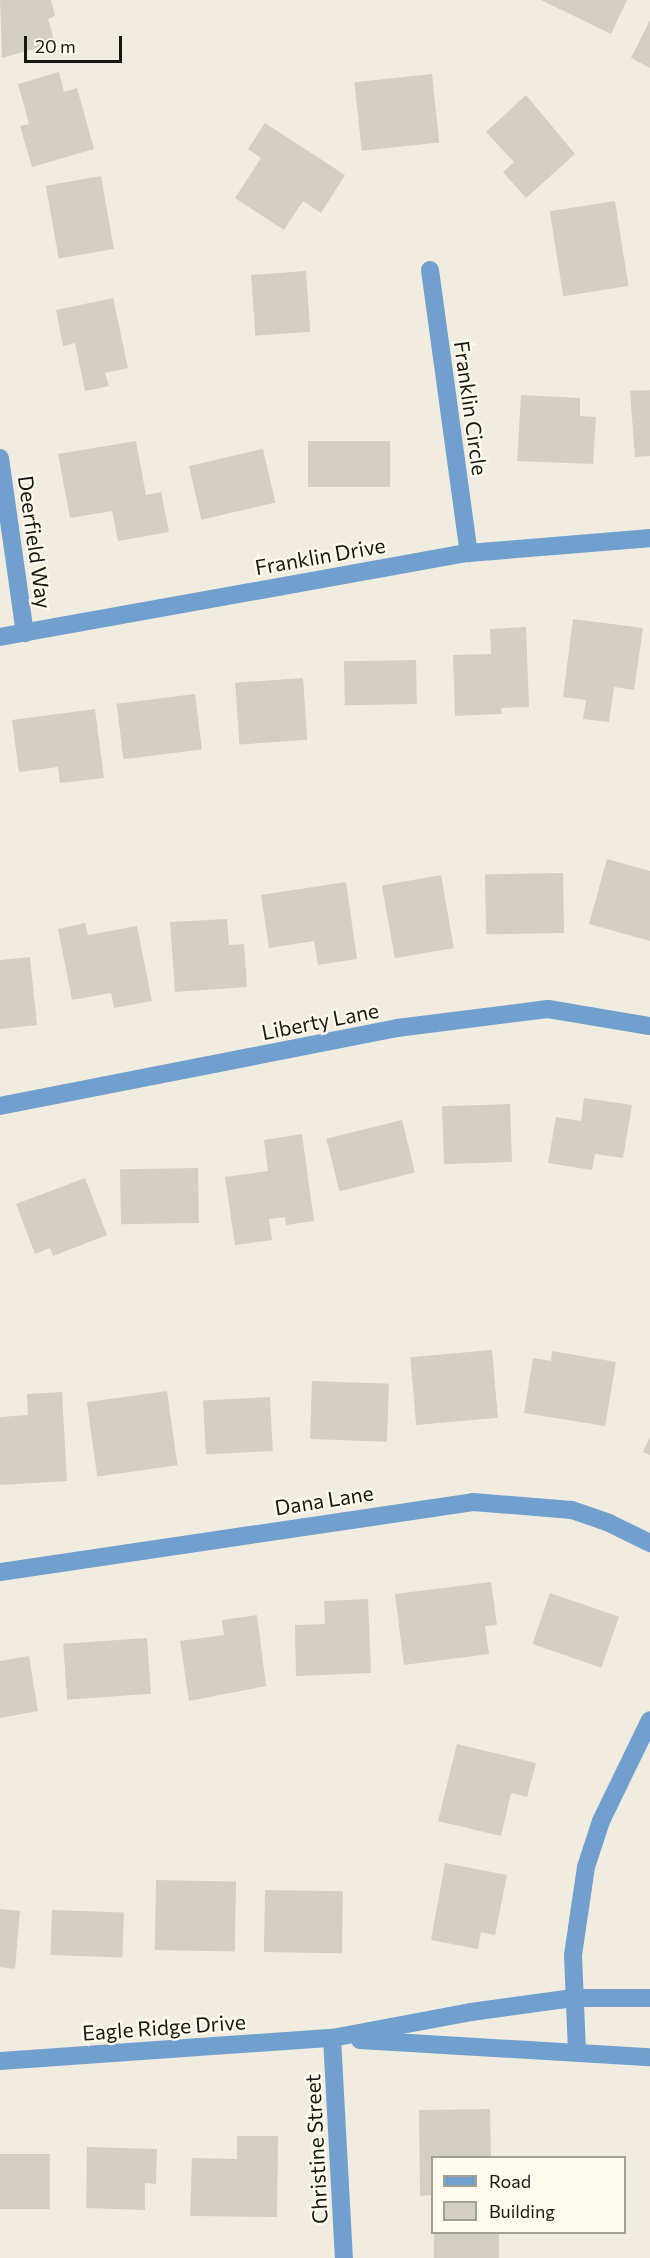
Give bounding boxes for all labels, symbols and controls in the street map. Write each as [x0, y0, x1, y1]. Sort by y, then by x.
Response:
scale bar [27, 24, 124, 62]
text: 20 m [35, 35, 76, 57]
street label: Franklin Circle [449, 339, 493, 477]
street label: Deerfield Way [13, 474, 57, 610]
street label: Franklin Drive [253, 532, 387, 580]
street label: Liberty Lane [259, 997, 381, 1045]
street label: Dana Lane [273, 1480, 375, 1520]
street label: Eagle Ridge Drive [81, 2009, 247, 2045]
street label: Christine Street [299, 2073, 333, 2225]
legend [431, 2156, 626, 2234]
text: Road [489, 2170, 531, 2192]
text: Building [489, 2200, 555, 2222]

